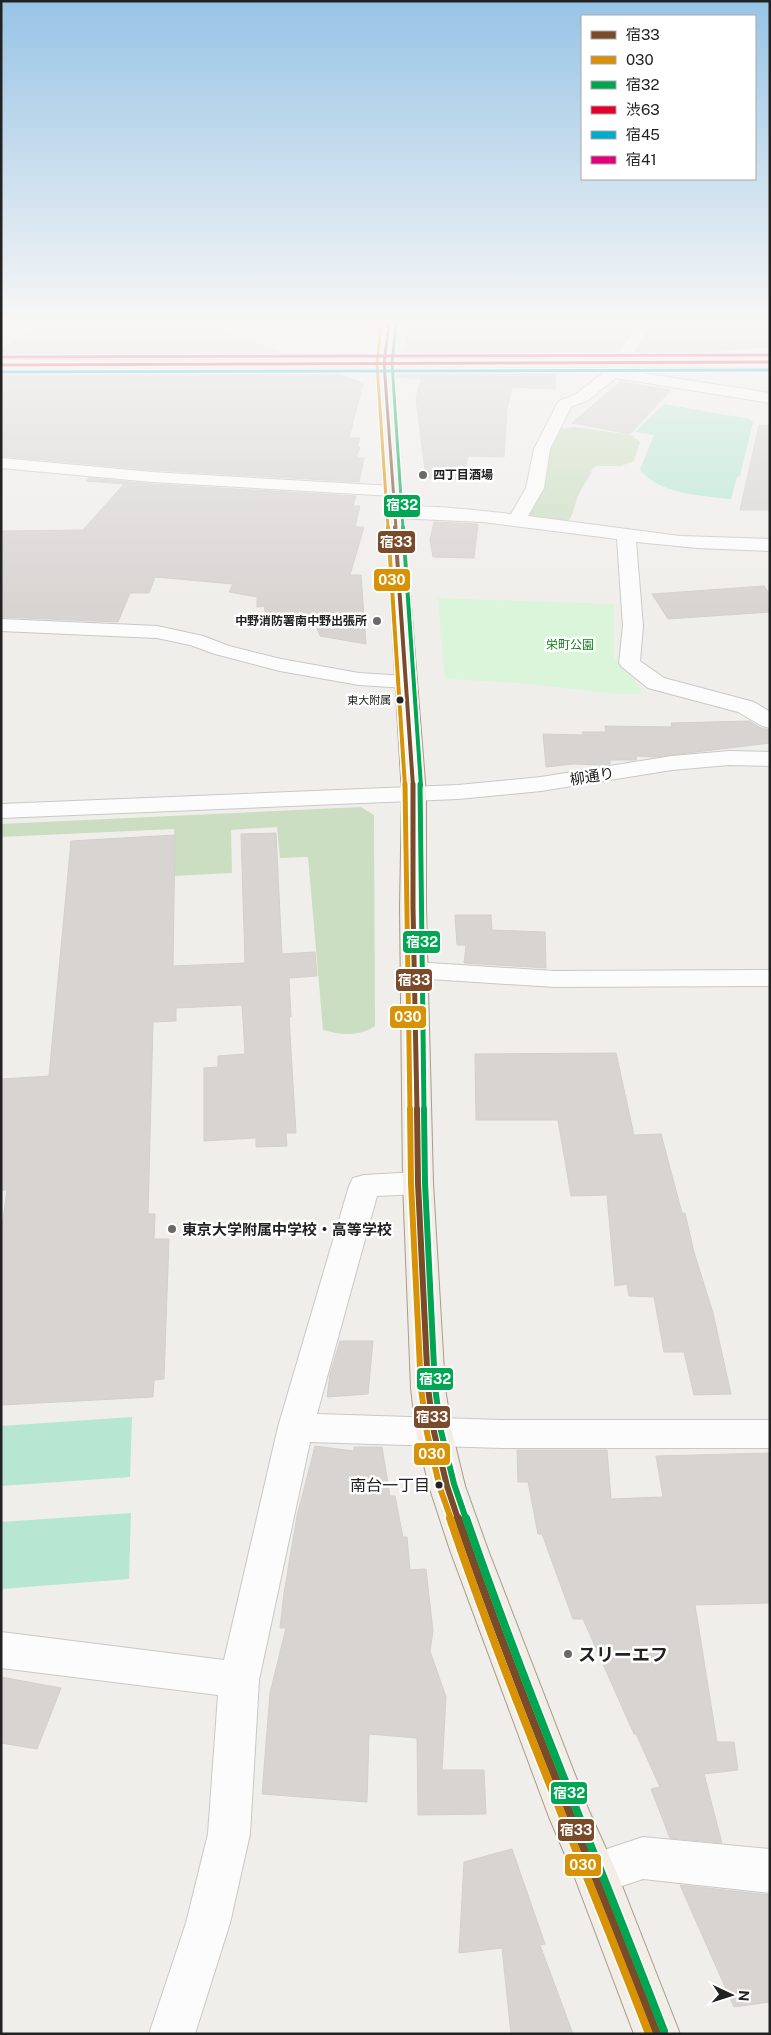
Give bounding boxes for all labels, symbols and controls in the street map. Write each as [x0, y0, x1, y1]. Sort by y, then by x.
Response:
legend [581, 15, 756, 180]
text: 宿33 [626, 26, 660, 43]
text: 030 [626, 51, 654, 68]
text: 宿32 [626, 76, 659, 93]
text: 渋63 [626, 101, 660, 118]
text: 宿45 [626, 126, 660, 143]
text: 宿41 [626, 151, 657, 168]
place label: 四丁目酒場 [433, 468, 493, 482]
marker: 四丁目酒場 [417, 469, 429, 481]
line badge: 宿32 [383, 494, 421, 518]
text: 宿32 [386, 497, 418, 513]
line badge: 宿33 [377, 530, 416, 554]
text: 宿33 [380, 534, 412, 550]
line badge: 030 [373, 568, 411, 592]
text: 030 [378, 572, 406, 588]
place label: 中野消防署南中野出張所 [235, 614, 367, 628]
marker: 中野消防署南中野出張所 [371, 615, 383, 627]
park label: 栄町公園 [546, 638, 594, 652]
place label: 東大附属 [347, 694, 391, 706]
marker: 東大附属 [395, 695, 405, 705]
street label: 柳通り [568, 764, 616, 788]
line badge: 宿32 [402, 930, 441, 954]
text: 宿32 [406, 934, 438, 950]
line badge: 宿33 [395, 968, 433, 992]
text: 宿33 [398, 972, 430, 988]
line badge: 030 [389, 1005, 427, 1029]
text: 030 [394, 1009, 422, 1025]
place label: 東京大学附属中学校・高等学校 [182, 1221, 392, 1238]
marker: 東京大学附属中学校・高等学校 [166, 1223, 178, 1235]
line badge: 宿32 [416, 1367, 454, 1391]
text: 宿32 [419, 1371, 451, 1387]
line badge: 宿33 [413, 1405, 451, 1429]
text: 宿33 [416, 1409, 448, 1425]
line badge: 030 [413, 1442, 451, 1466]
text: 030 [418, 1446, 446, 1462]
place label: 南台一丁目 [350, 1476, 430, 1495]
marker: 南台一丁目 [434, 1480, 444, 1490]
place label: スリーエフ [578, 1644, 668, 1665]
marker: スリーエフ [562, 1648, 574, 1660]
line badge: 宿32 [550, 1781, 588, 1805]
text: 宿32 [553, 1785, 585, 1801]
line badge: 宿33 [557, 1818, 595, 1842]
text: 宿33 [560, 1822, 592, 1838]
line badge: 030 [564, 1853, 602, 1877]
text: 030 [569, 1857, 597, 1873]
north arrow [706, 1970, 756, 2020]
text: N [736, 1990, 752, 2002]

